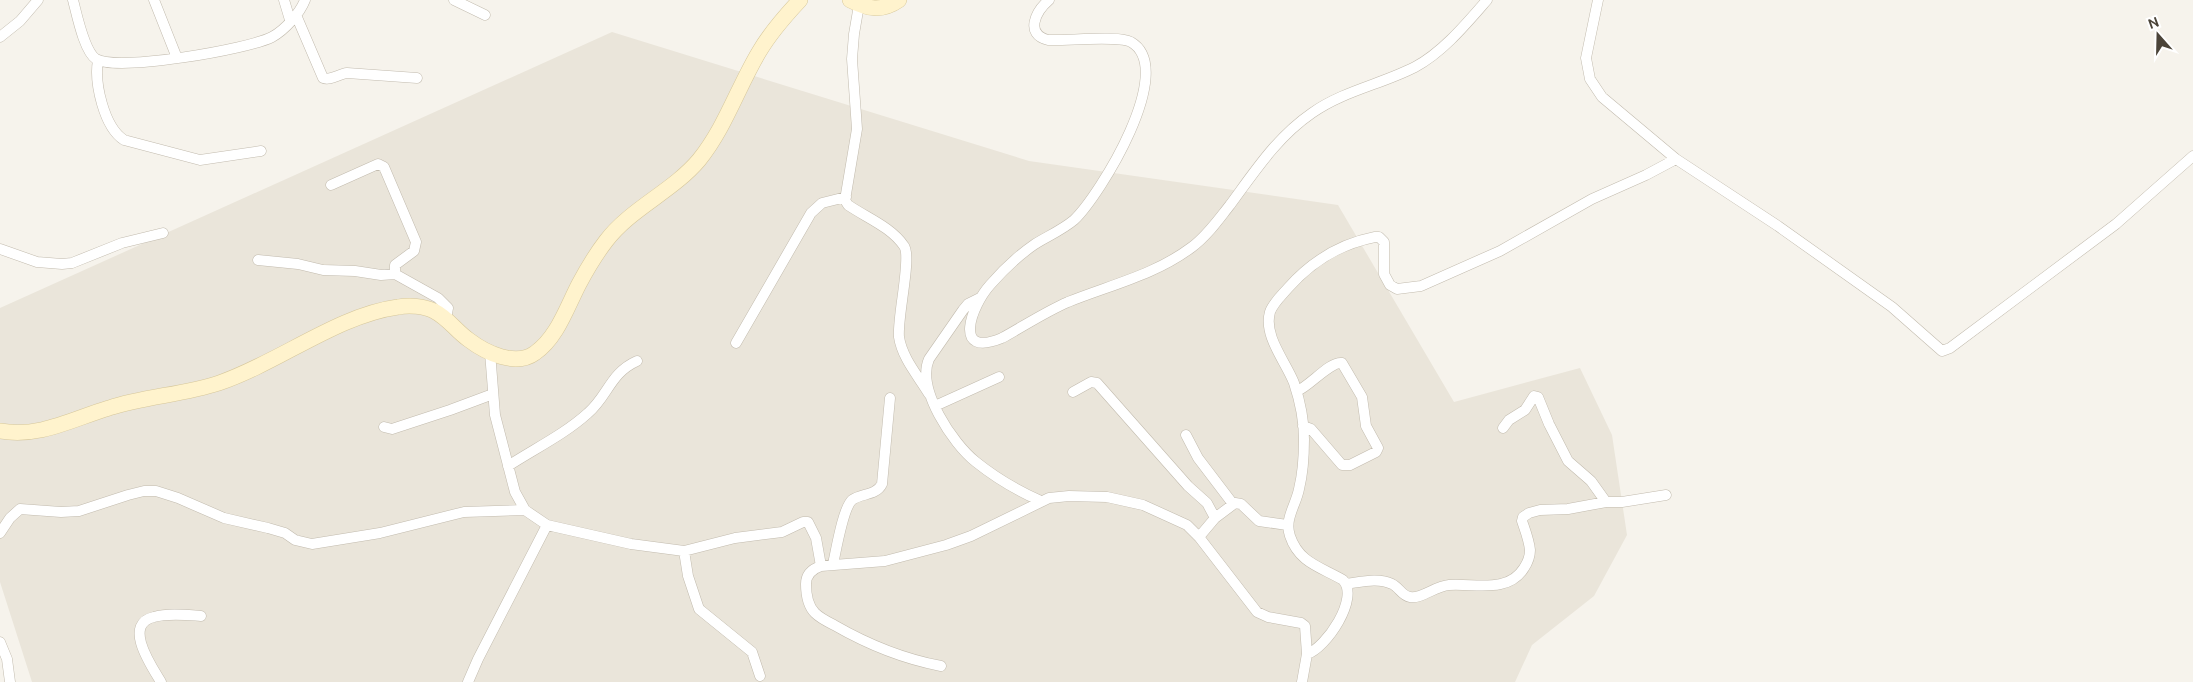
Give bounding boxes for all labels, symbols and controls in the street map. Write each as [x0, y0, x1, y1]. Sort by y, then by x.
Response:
north arrow [2133, 10, 2183, 60]
text: N [2146, 13, 2161, 32]

